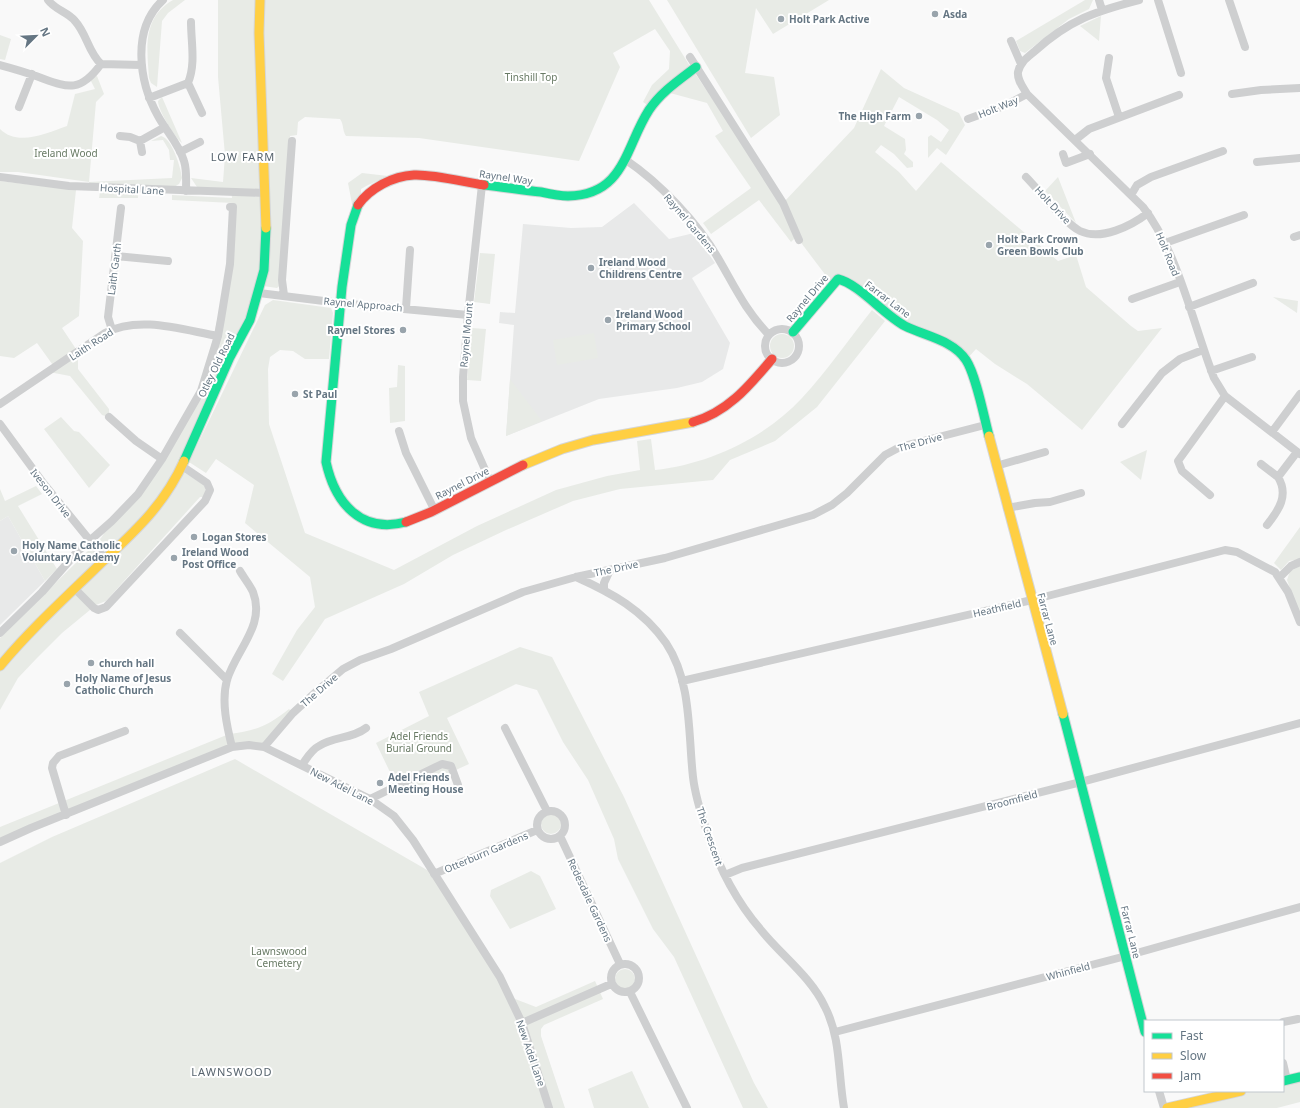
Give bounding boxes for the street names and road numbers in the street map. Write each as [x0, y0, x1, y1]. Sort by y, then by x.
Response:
street label: Holt Way [976, 92, 1021, 121]
street label: Raynel Way [478, 166, 534, 188]
street label: Hospital Lane [100, 180, 165, 198]
street label: Holt Drive [1032, 183, 1074, 227]
street label: Raynel Gardens [661, 190, 719, 256]
street label: Holt Road [1153, 230, 1183, 278]
street label: Laith Garth [104, 242, 124, 296]
street label: Raynel Drive [783, 271, 831, 325]
street label: Farrar Lane [862, 277, 914, 321]
street label: Raynel Approach [323, 294, 403, 314]
street label: Raynel Mount [456, 302, 476, 368]
street label: Laith Road [66, 325, 116, 363]
street label: Otley Old Road [194, 330, 238, 400]
street label: The Drive [897, 429, 944, 455]
street label: Raynel Drive [433, 463, 492, 503]
street label: Iveson Drive [27, 466, 75, 521]
street label: The Drive [593, 556, 640, 579]
street label: Farrar Lane [1034, 591, 1062, 647]
street label: Heathfield [972, 596, 1022, 620]
street label: The Drive [298, 670, 341, 710]
street label: New Adel Lane [308, 764, 376, 808]
street label: Broomfield [985, 786, 1039, 814]
street label: The Crescent [693, 805, 727, 867]
street label: Otterburn Gardens [442, 828, 530, 876]
street label: Redesdale Gardens [565, 856, 616, 944]
street label: Farrar Lane [1118, 904, 1144, 960]
street label: Whinfield [1045, 958, 1091, 984]
street label: New Adel Lane [513, 1018, 549, 1088]

